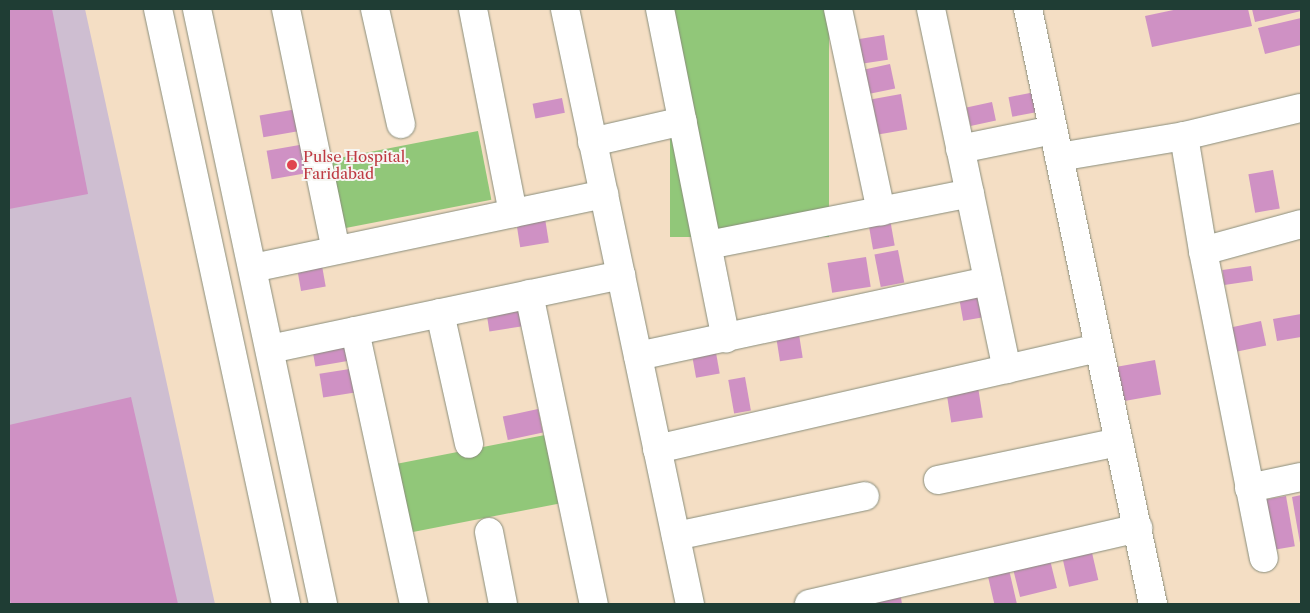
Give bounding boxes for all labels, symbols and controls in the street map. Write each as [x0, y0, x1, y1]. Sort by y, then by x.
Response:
place label: Pulse Hospital, Faridabad [303, 147, 409, 182]
marker: Pulse Hospital, Faridabad [285, 158, 299, 172]

